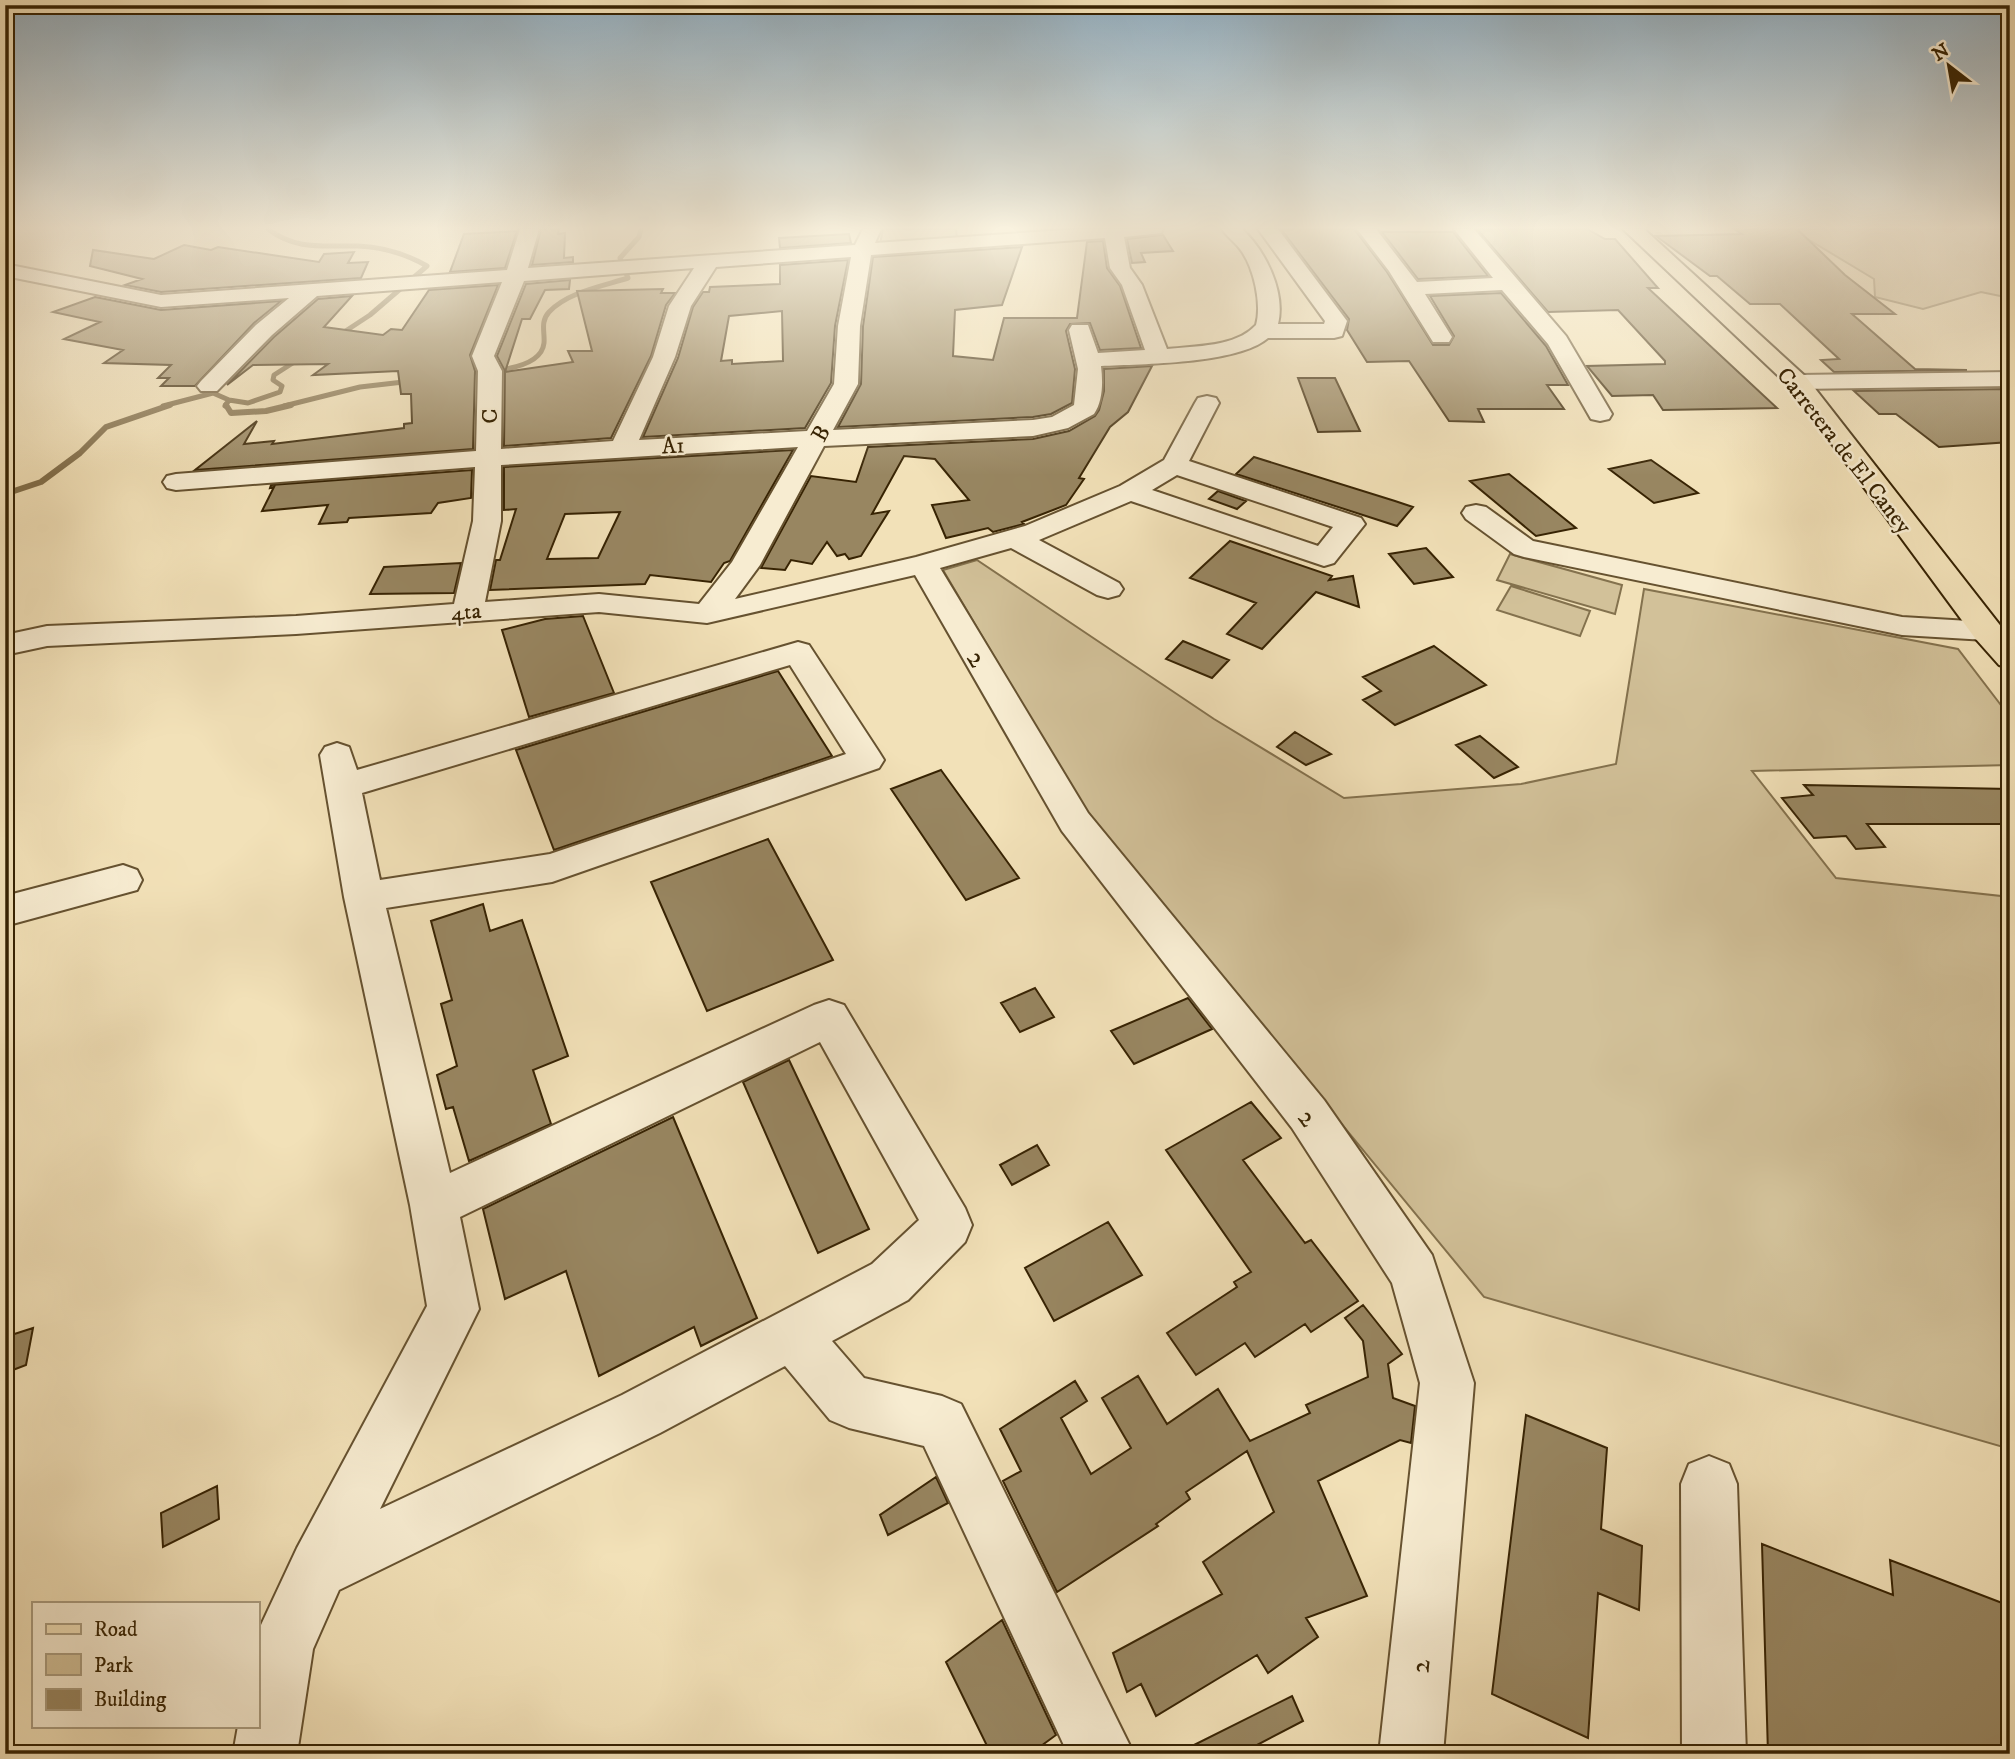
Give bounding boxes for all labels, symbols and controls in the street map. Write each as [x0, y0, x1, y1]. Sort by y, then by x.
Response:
north arrow [1913, 32, 1983, 102]
text: N [1928, 39, 1954, 67]
street label: Carretera de El Caney [1770, 362, 1918, 540]
street label: C [476, 408, 505, 424]
street label: B [805, 420, 838, 447]
street label: A1 [661, 431, 685, 462]
street label: 4ta [450, 597, 482, 628]
street label: 2 [958, 644, 995, 674]
street label: 2 [1290, 1102, 1326, 1134]
legend [32, 1602, 259, 1728]
text: Road [94, 1617, 138, 1643]
text: Park [94, 1653, 134, 1679]
street label: 2 [1402, 1657, 1439, 1675]
text: Building [94, 1687, 167, 1713]

